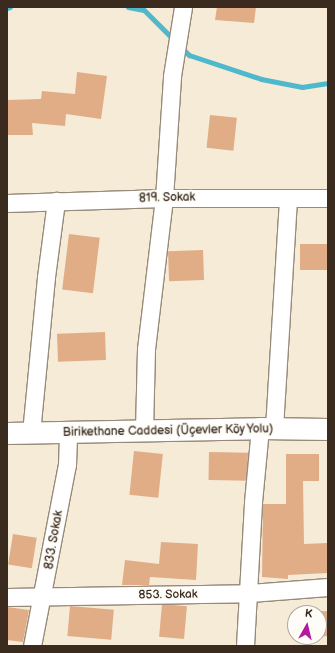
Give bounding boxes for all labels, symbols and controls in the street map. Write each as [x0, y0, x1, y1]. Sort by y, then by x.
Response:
street label: 819. Sokak [139, 190, 195, 206]
street label: Birikethane Caddesi (Üçevler Köy Yolu) [62, 422, 274, 440]
street label: 833. Sokak [42, 509, 66, 571]
street label: 853. Sokak [138, 587, 198, 603]
north arrow [287, 605, 327, 645]
text: K [304, 607, 313, 621]

